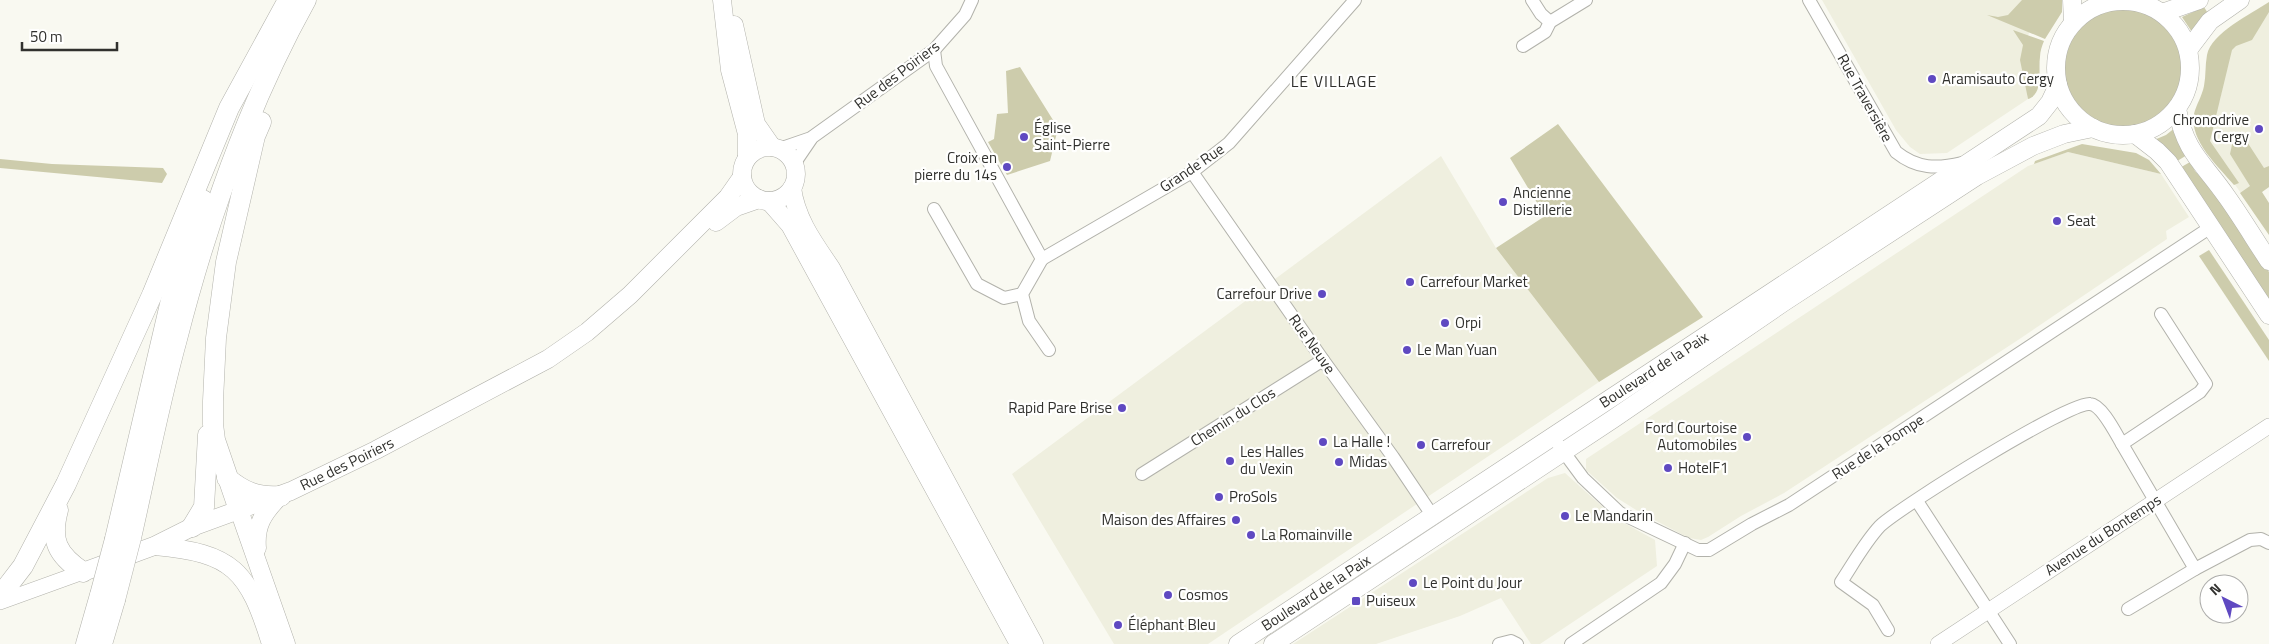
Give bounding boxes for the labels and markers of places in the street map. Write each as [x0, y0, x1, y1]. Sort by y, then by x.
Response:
place label: Aramisauto Cergy [1942, 67, 2054, 90]
marker: Aramisauto Cergy [1926, 73, 1938, 85]
place label: Chronodrive Cergy [2173, 108, 2249, 148]
place label: Église Saint-Pierre [1034, 116, 1110, 156]
marker: Chronodrive Cergy [2253, 123, 2265, 135]
marker: Église Saint-Pierre [1018, 131, 1030, 143]
place label: Croix en pierre du 14s [914, 146, 997, 186]
marker: Croix en pierre du 14s [1001, 161, 1013, 173]
place label: Ancienne Distillerie [1513, 181, 1572, 221]
marker: Ancienne Distillerie [1497, 196, 1509, 208]
place label: Seat [2067, 209, 2096, 232]
marker: Seat [2051, 215, 2063, 227]
place label: Carrefour Market [1420, 270, 1529, 293]
marker: Carrefour Market [1404, 276, 1416, 288]
place label: Carrefour Drive [1217, 282, 1312, 305]
marker: Carrefour Drive [1316, 288, 1328, 300]
place label: Orpi [1455, 311, 1481, 334]
marker: Orpi [1439, 317, 1451, 329]
place label: Le Man Yuan [1417, 338, 1497, 361]
marker: Le Man Yuan [1401, 344, 1413, 356]
place label: Rapid Pare Brise [1008, 396, 1112, 419]
marker: Rapid Pare Brise [1116, 402, 1128, 414]
place label: Ford Courtoise Automobiles [1645, 416, 1737, 456]
place label: La Halle ! [1333, 430, 1390, 453]
marker: Ford Courtoise Automobiles [1741, 431, 1753, 443]
place label: Carrefour [1431, 433, 1490, 456]
marker: La Halle ! [1317, 436, 1329, 448]
marker: Carrefour [1415, 439, 1427, 451]
place label: Les Halles du Vexin [1240, 440, 1304, 480]
place label: Midas [1349, 450, 1387, 473]
marker: Les Halles du Vexin [1224, 455, 1236, 467]
marker: Midas [1333, 456, 1345, 468]
place label: HotelF1 [1678, 456, 1729, 479]
marker: HotelF1 [1662, 462, 1674, 474]
place label: ProSols [1229, 485, 1277, 508]
marker: ProSols [1213, 491, 1225, 503]
place label: Le Mandarin [1575, 504, 1653, 527]
place label: Maison des Affaires [1101, 508, 1226, 531]
marker: Le Mandarin [1559, 510, 1571, 522]
marker: Maison des Affaires [1230, 514, 1242, 526]
place label: La Romainville [1261, 523, 1352, 546]
marker: La Romainville [1245, 529, 1257, 541]
place label: Le Point du Jour [1423, 571, 1522, 594]
marker: Le Point du Jour [1407, 577, 1419, 589]
place label: Cosmos [1178, 583, 1228, 606]
marker: Cosmos [1162, 589, 1174, 601]
place label: Puiseux [1366, 589, 1416, 612]
marker: Puiseux [1350, 595, 1362, 607]
place label: Éléphant Bleu [1128, 613, 1216, 636]
marker: Éléphant Bleu [1112, 619, 1124, 631]

